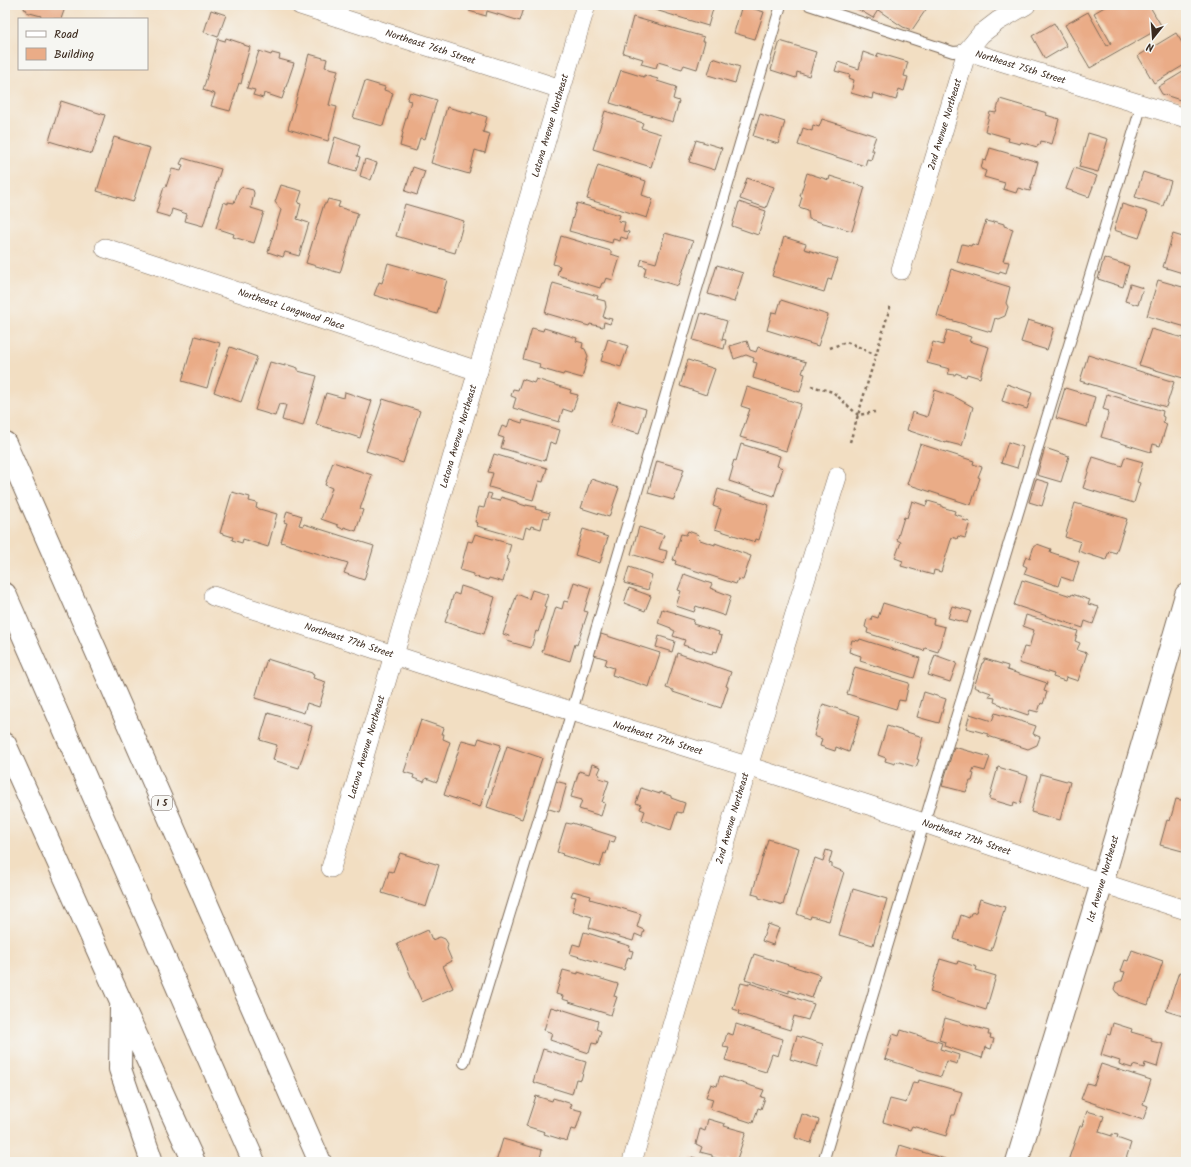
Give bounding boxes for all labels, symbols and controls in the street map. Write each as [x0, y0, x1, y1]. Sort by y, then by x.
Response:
legend [18, 18, 148, 70]
north arrow [1133, 18, 1173, 58]
text: Road [54, 25, 79, 44]
street label: Northeast 76th Street [383, 25, 478, 69]
text: N [1144, 37, 1156, 56]
text: Building [54, 45, 94, 64]
street label: Northeast 75th Street [973, 46, 1068, 89]
street label: Latona Avenue Northeast [527, 72, 573, 179]
street label: 2nd Avenue Northeast [924, 77, 966, 172]
street label: Northeast Longwood Place [236, 284, 347, 335]
street label: Latona Avenue Northeast [436, 383, 481, 490]
street label: Northeast 77th Street [302, 618, 396, 663]
street label: Latona Avenue Northeast [344, 693, 390, 801]
street label: Northeast 77th Street [611, 717, 705, 760]
street label: 2nd Avenue Northeast [711, 770, 754, 866]
road number: I 5 [152, 796, 172, 810]
street label: Northeast 77th Street [920, 815, 1013, 860]
street label: 1st Avenue Northeast [1082, 833, 1124, 924]

